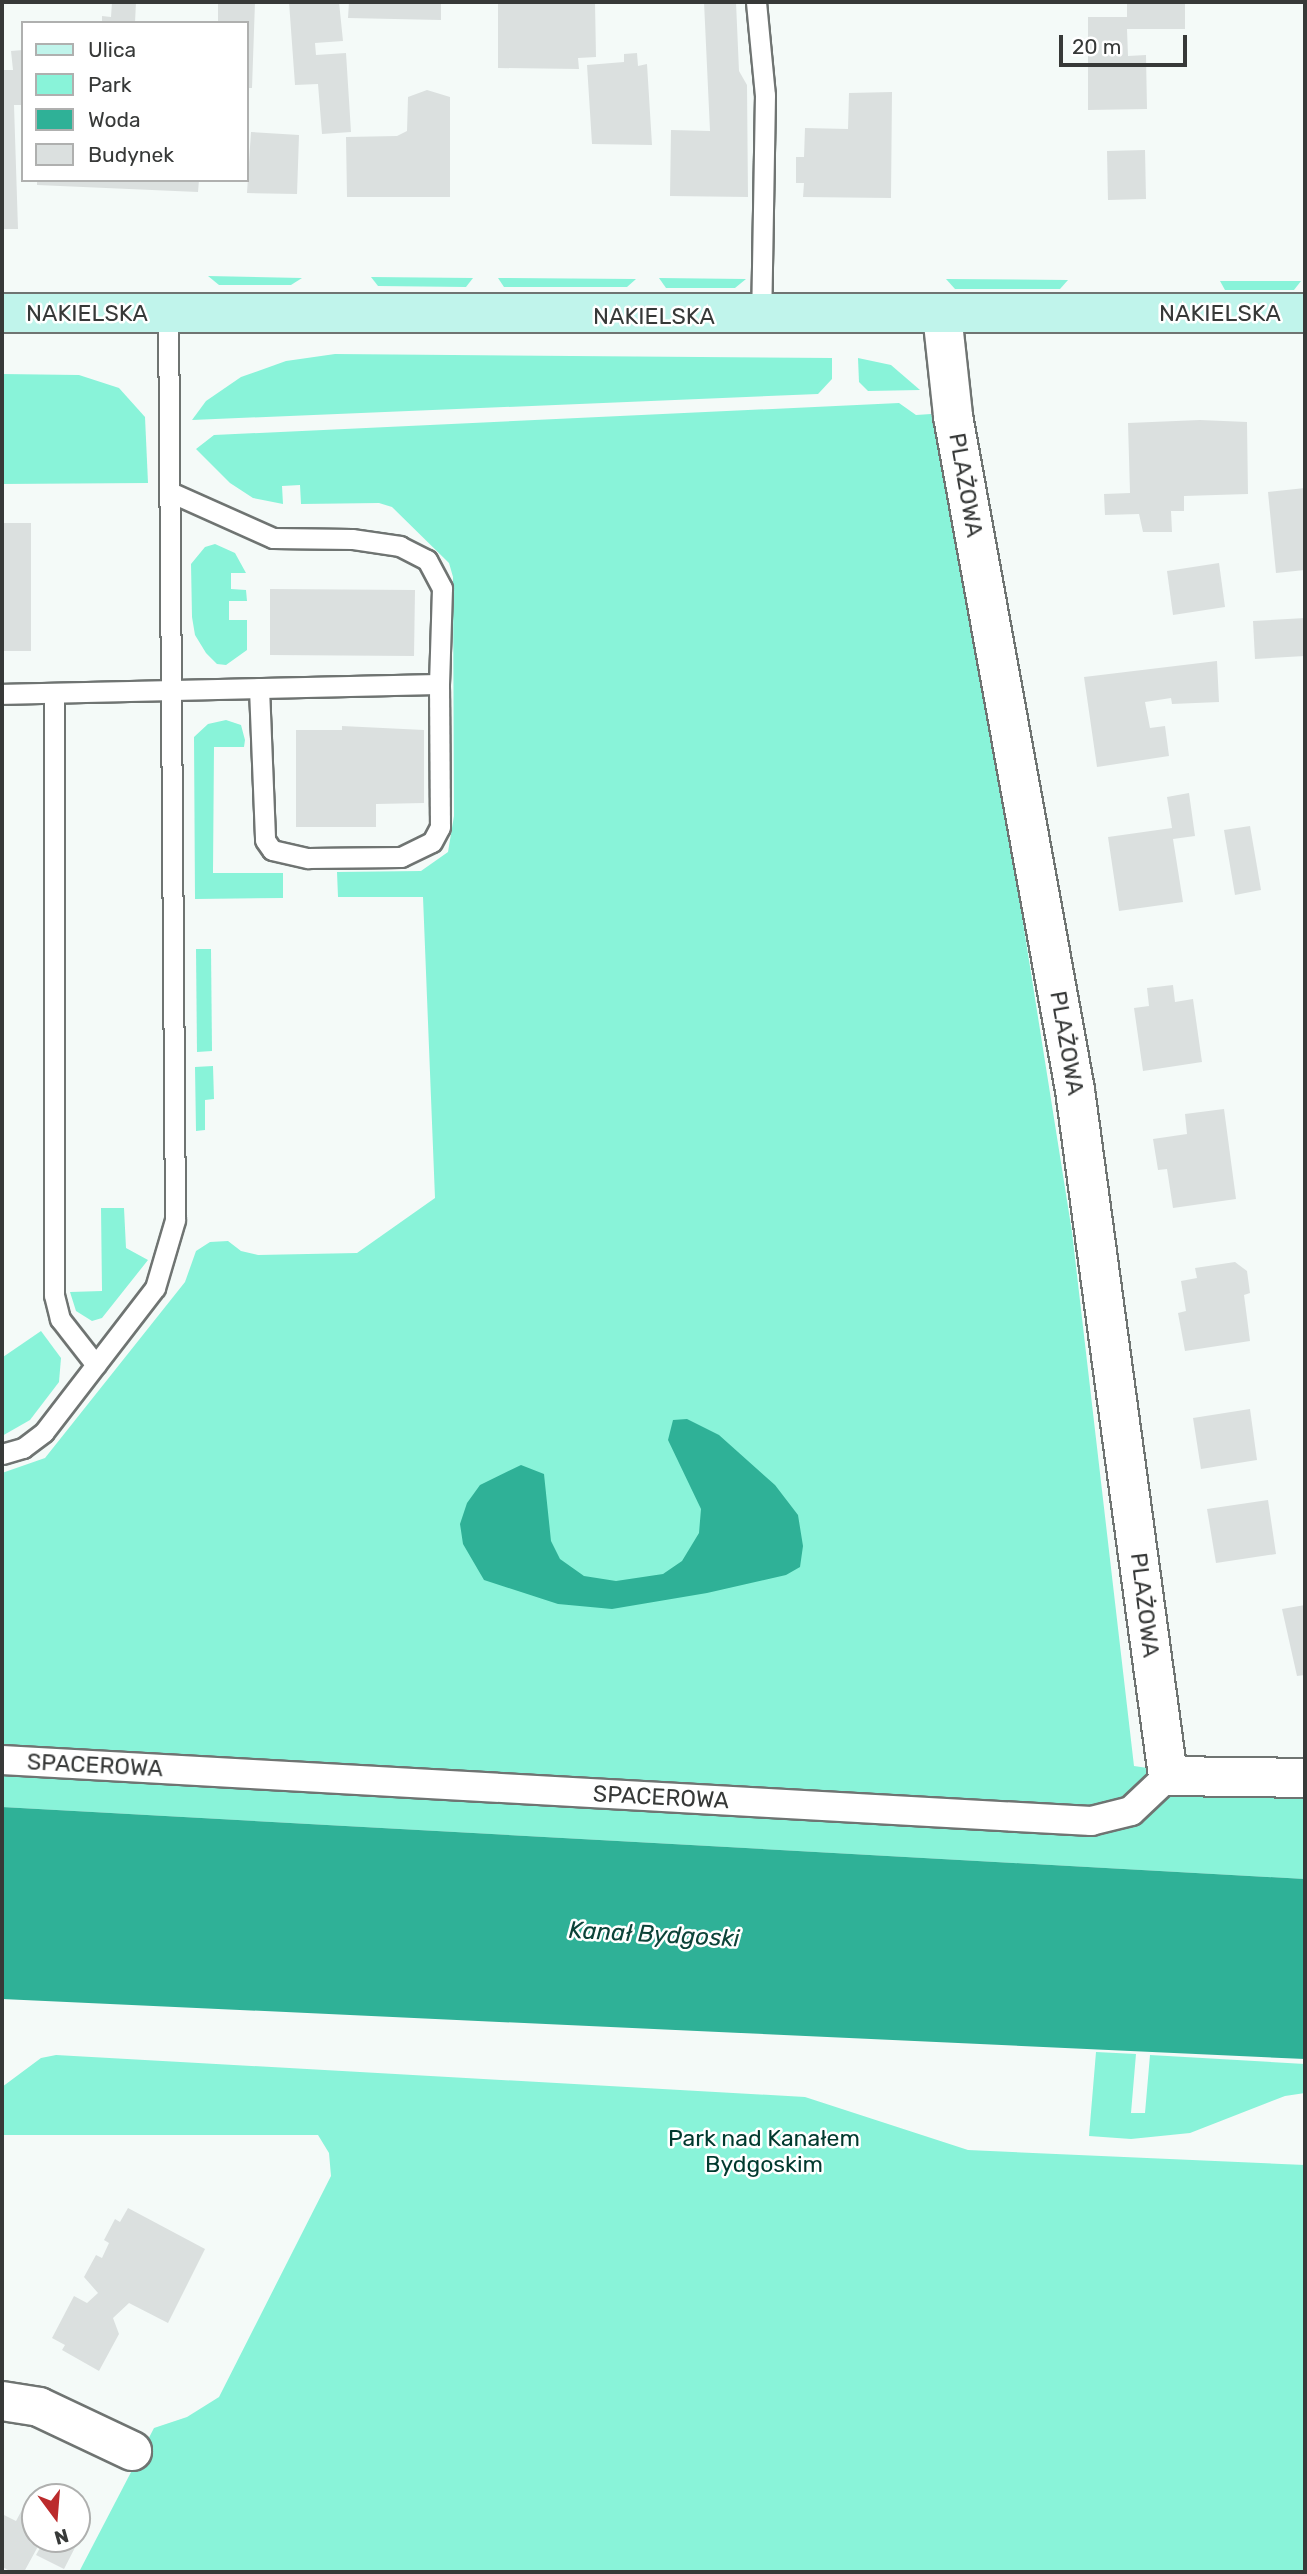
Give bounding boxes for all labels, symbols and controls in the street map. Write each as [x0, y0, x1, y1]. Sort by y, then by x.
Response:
legend [21, 21, 248, 182]
scale bar [1062, 21, 1190, 65]
text: 20 m [1072, 34, 1121, 59]
text: Ulica [88, 37, 136, 62]
text: Park [88, 72, 132, 97]
text: Woda [88, 107, 141, 132]
text: Budynek [88, 142, 174, 167]
street label: NAKIELSKA [26, 299, 148, 327]
street label: NAKIELSKA [1159, 299, 1281, 327]
street label: NAKIELSKA [593, 302, 715, 330]
street label: PLAŻOWA [943, 431, 989, 539]
street label: PLAŻOWA [1044, 989, 1090, 1097]
street label: PLAŻOWA [1125, 1551, 1165, 1659]
street label: SPACEROWA [26, 1748, 164, 1782]
street label: SPACEROWA [592, 1780, 730, 1814]
water label: Kanał Bydgoski [568, 1916, 740, 1954]
park label: Park nad Kanałem Bydgoskim [668, 2124, 860, 2178]
north arrow [21, 2483, 91, 2553]
text: N [52, 2524, 71, 2550]

